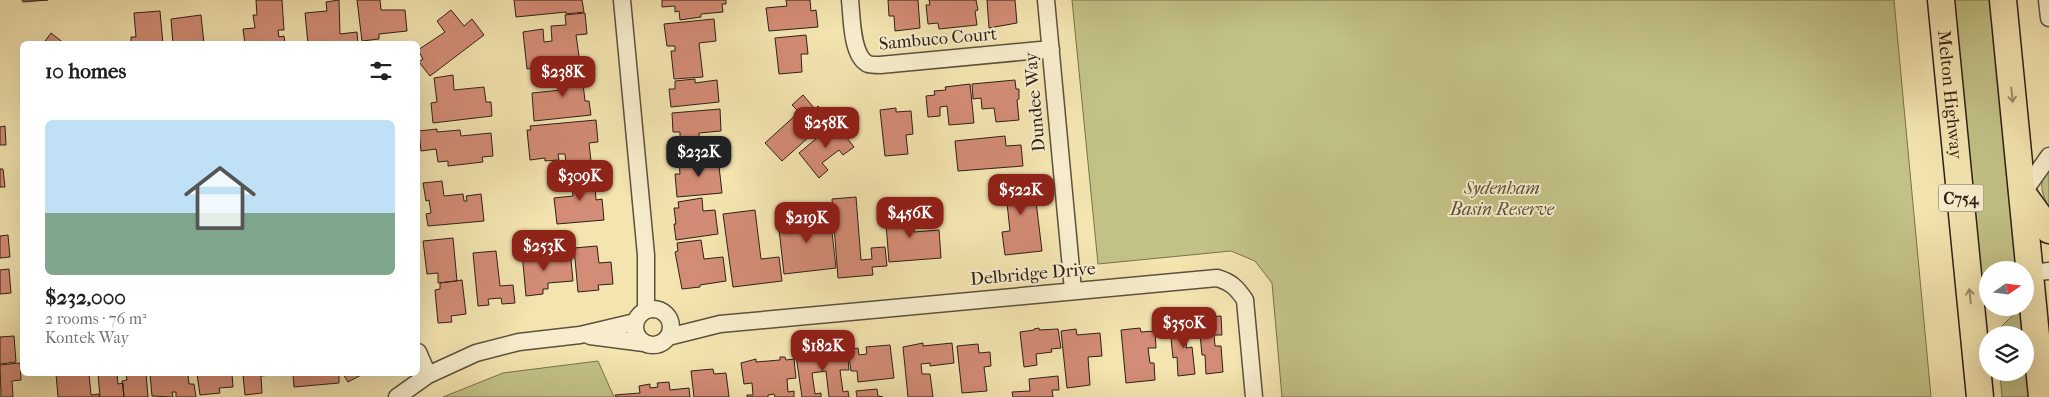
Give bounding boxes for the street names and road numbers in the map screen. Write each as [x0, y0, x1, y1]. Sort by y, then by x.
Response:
street label: Sambuco Court [878, 23, 998, 55]
street label: Melton Highway [1934, 29, 1967, 161]
street label: Dundee Way [1020, 50, 1050, 153]
road number: C754 [1938, 184, 1984, 212]
street label: Delbridge Drive [969, 258, 1097, 290]

